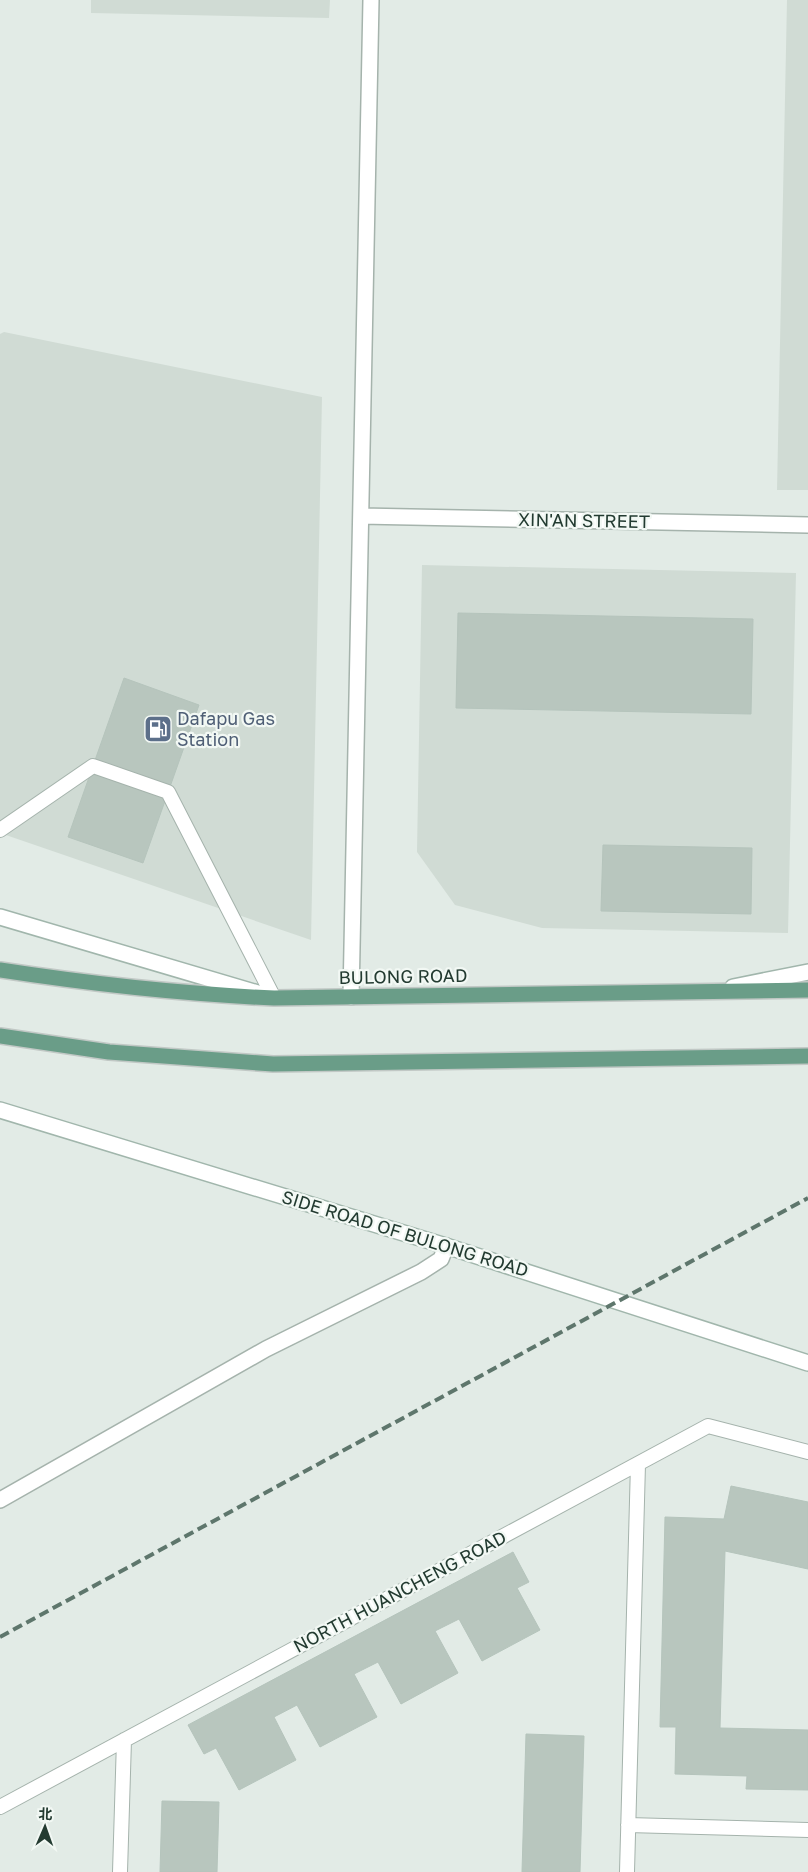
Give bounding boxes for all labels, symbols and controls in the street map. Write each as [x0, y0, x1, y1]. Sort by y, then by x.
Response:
street label: XIN'AN STREET [518, 508, 650, 532]
place label: Dafapu Gas Station [177, 707, 275, 750]
fuel station icon: Dafapu Gas Station [143, 714, 173, 744]
street label: BULONG ROAD [338, 964, 468, 988]
street label: SIDE ROAD OF BULONG ROAD [279, 1185, 531, 1281]
street label: NORTH HUANCHENG ROAD [289, 1526, 510, 1657]
north arrow [20, 1802, 70, 1852]
text: 北 [38, 1805, 53, 1822]

